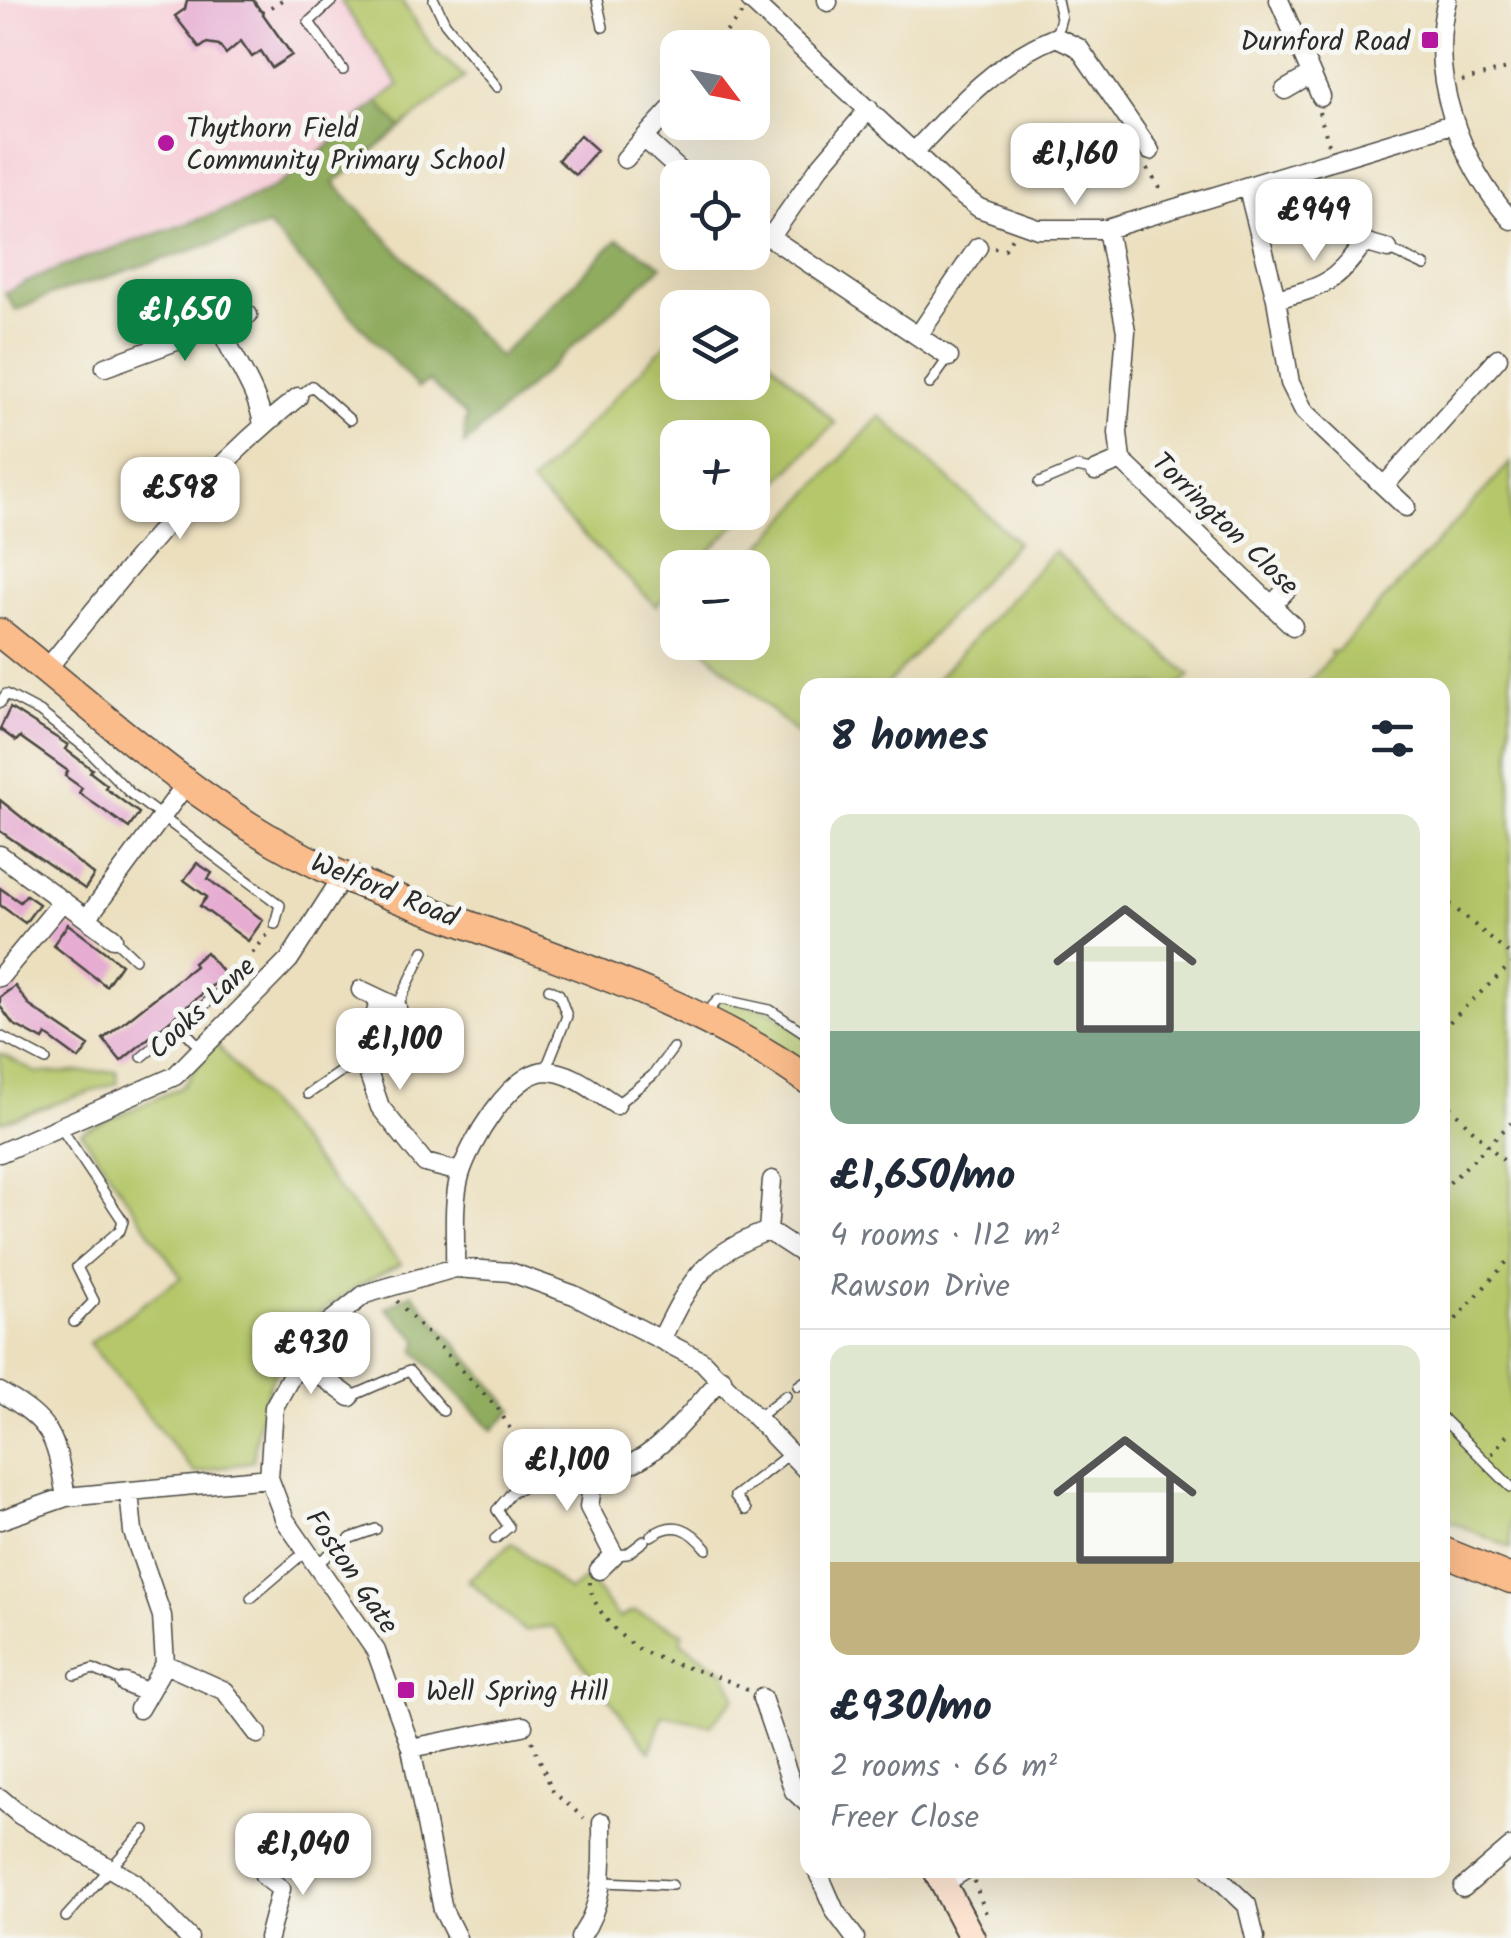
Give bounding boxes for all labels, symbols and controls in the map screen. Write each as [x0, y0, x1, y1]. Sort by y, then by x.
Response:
place label: Durnford Road [1240, 20, 1411, 65]
marker: Durnford Road [1419, 29, 1441, 51]
north arrow [660, 30, 770, 140]
map controls [660, 30, 770, 660]
place label: Thythorn Field Community Primary School [186, 107, 505, 184]
pin: £1,160 [994, 123, 1156, 208]
text: £1,160 [1033, 130, 1117, 181]
marker: Thythorn Field Community Primary School [155, 132, 177, 154]
button: locate [660, 160, 770, 270]
pin: £949 [1255, 179, 1373, 264]
text: £949 [1277, 186, 1351, 237]
pin: £1,650 [104, 279, 266, 364]
text: £1,650 [139, 286, 231, 337]
button: layers [660, 290, 770, 400]
button: + [660, 420, 770, 530]
street label: Torrington Close [1140, 442, 1309, 608]
pin: £598 [121, 457, 239, 542]
text: £598 [143, 464, 217, 515]
button: − [660, 550, 770, 660]
text: 8 homes [830, 705, 988, 772]
icon: filters [1365, 711, 1420, 766]
street label: Welford Road [304, 841, 465, 942]
icon: home [1035, 879, 1215, 1059]
street label: Cooks Lane [138, 946, 267, 1071]
pin: £1,100 [319, 1008, 481, 1093]
text: £1,100 [358, 1015, 442, 1066]
text: £1,650/mo [830, 1144, 1015, 1211]
text: 4 rooms · 112 m² [830, 1211, 1059, 1262]
text: Rawson Drive [830, 1262, 1010, 1313]
pin: £930 [252, 1312, 370, 1397]
text: £930 [274, 1319, 348, 1370]
icon: home [1035, 1410, 1215, 1590]
pin: £1,100 [486, 1429, 648, 1514]
text: £1,100 [525, 1436, 609, 1487]
street label: Foston Gate [292, 1501, 410, 1644]
place label: Well Spring Hill [426, 1670, 608, 1715]
text: £930/mo [830, 1675, 992, 1742]
marker: Well Spring Hill [395, 1679, 417, 1701]
text: 2 rooms · 66 m² [830, 1742, 1057, 1793]
text: Freer Close [830, 1793, 979, 1844]
pin: £1,040 [222, 1813, 384, 1898]
text: £1,040 [257, 1820, 349, 1871]

